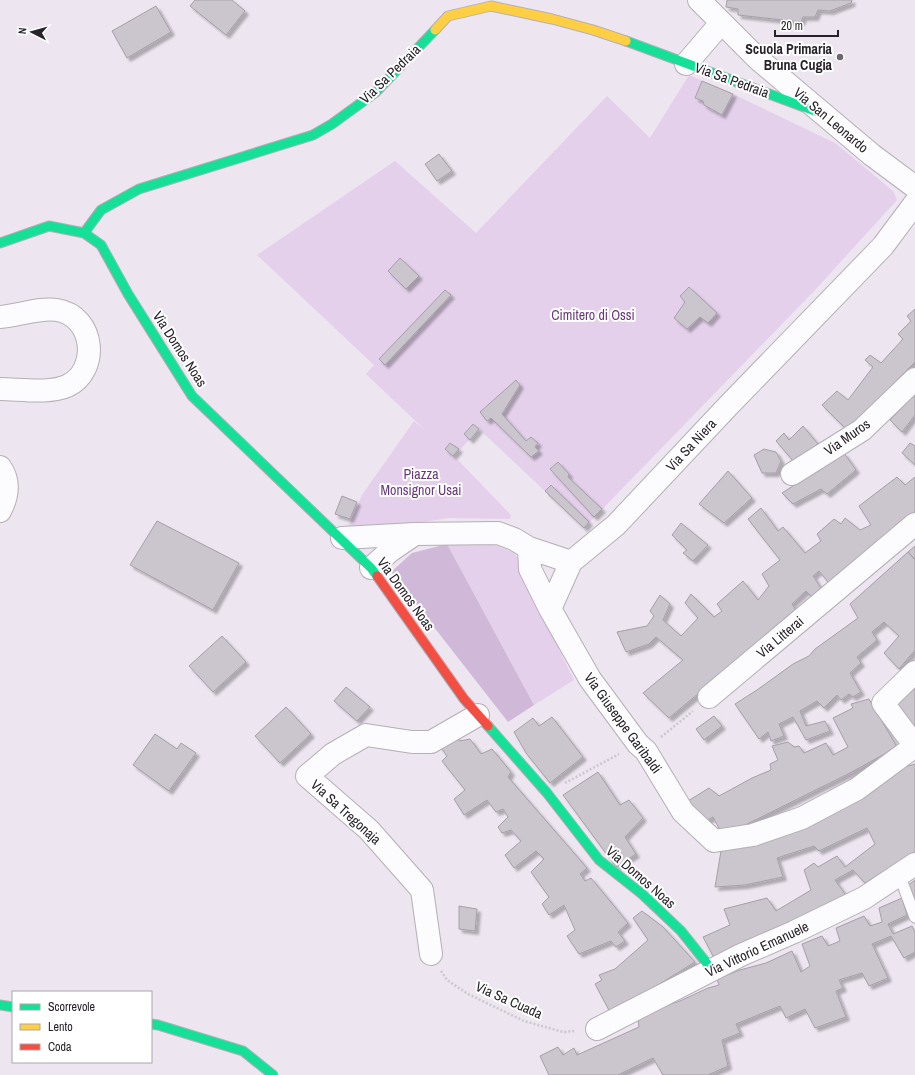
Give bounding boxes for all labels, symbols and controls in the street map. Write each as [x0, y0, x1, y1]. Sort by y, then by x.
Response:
north arrow [12, 12, 52, 52]
scale bar [775, 12, 838, 38]
text: 20 m [781, 18, 803, 34]
text: N [15, 27, 29, 35]
street label: Via Sa Pedraia [356, 40, 425, 107]
place label: Scuola Primaria Bruna Cugia [745, 40, 833, 74]
marker: Scuola Primaria Bruna Cugia [835, 52, 845, 62]
street label: Via Sa Pedraia [692, 58, 772, 102]
street label: Via San Leonardo [790, 83, 872, 157]
park label: Cimitero di Ossi [551, 306, 635, 324]
street label: Via Domos Noas [149, 308, 211, 390]
street label: Via Sa Niera [662, 414, 720, 475]
street label: Via Muros [820, 415, 874, 459]
park label: Piazza Monsignor Usai [380, 465, 462, 499]
street label: Via Domos Noas [373, 554, 439, 635]
street label: Via Litterai [753, 612, 807, 662]
street label: Via Giuseppe Garibaldi [580, 669, 666, 777]
street label: Via Sa Tregonaja [307, 776, 385, 849]
street label: Via Domos Noas [602, 842, 680, 912]
street label: Via Vittorio Emanuele [702, 917, 812, 981]
street label: Via Sa Cuada [473, 977, 546, 1023]
legend [12, 991, 152, 1063]
text: Scorrevole [48, 999, 95, 1015]
text: Lento [48, 1019, 73, 1035]
text: Coda [48, 1039, 72, 1055]

